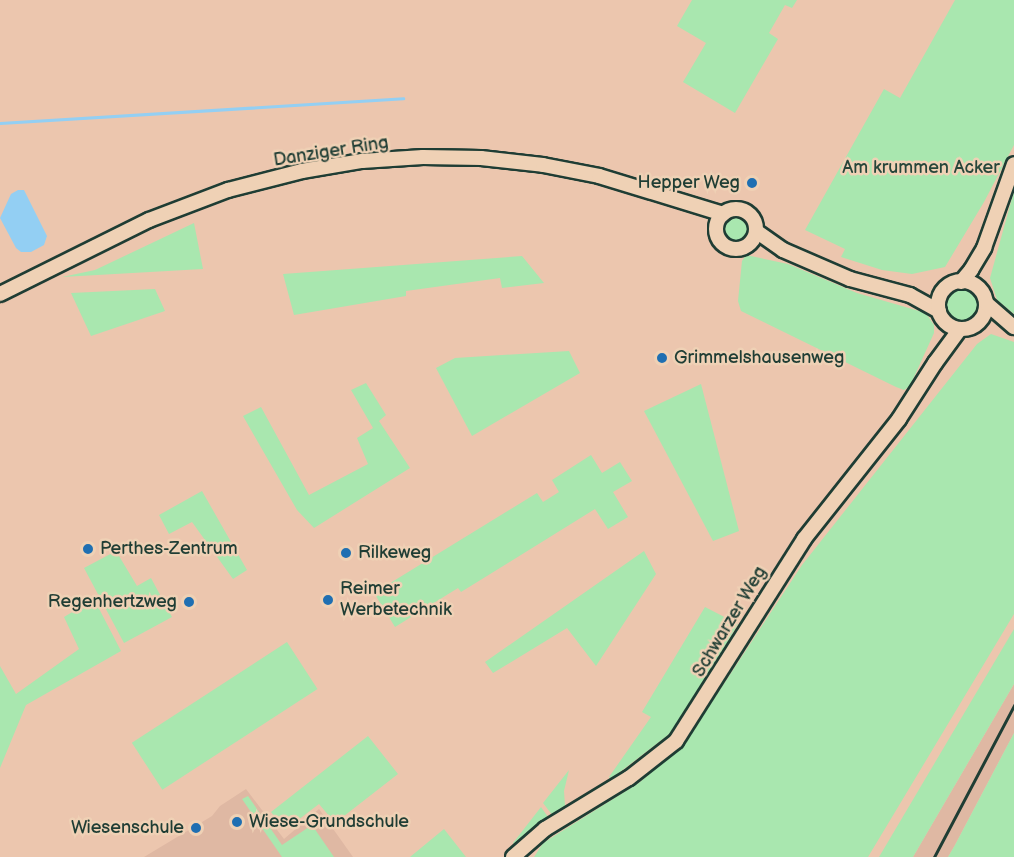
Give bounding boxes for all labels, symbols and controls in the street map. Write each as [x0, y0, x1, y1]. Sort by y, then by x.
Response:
street label: Danziger Ring [272, 132, 390, 172]
park label: Am krummen Acker [842, 157, 1000, 179]
place label: Hepper Weg [637, 172, 740, 194]
marker: Hepper Weg [745, 176, 759, 190]
place label: Grimmelshausenweg [674, 347, 844, 369]
marker: Grimmelshausenweg [655, 351, 669, 365]
place label: Perthes-Zentrum [100, 538, 238, 560]
marker: Perthes-Zentrum [81, 542, 95, 556]
place label: Rilkeweg [358, 542, 431, 564]
marker: Rilkeweg [339, 546, 353, 560]
street label: Schwarzer Weg [688, 562, 772, 682]
place label: Reimer Werbetechnik [340, 579, 452, 622]
place label: Regenhertzweg [48, 591, 177, 613]
marker: Reimer Werbetechnik [321, 593, 335, 607]
marker: Regenhertzweg [182, 595, 196, 609]
place label: Wiese-Grundschule [249, 811, 409, 833]
marker: Wiese-Grundschule [230, 815, 244, 829]
place label: Wiesenschule [71, 817, 184, 839]
marker: Wiesenschule [189, 821, 203, 835]

